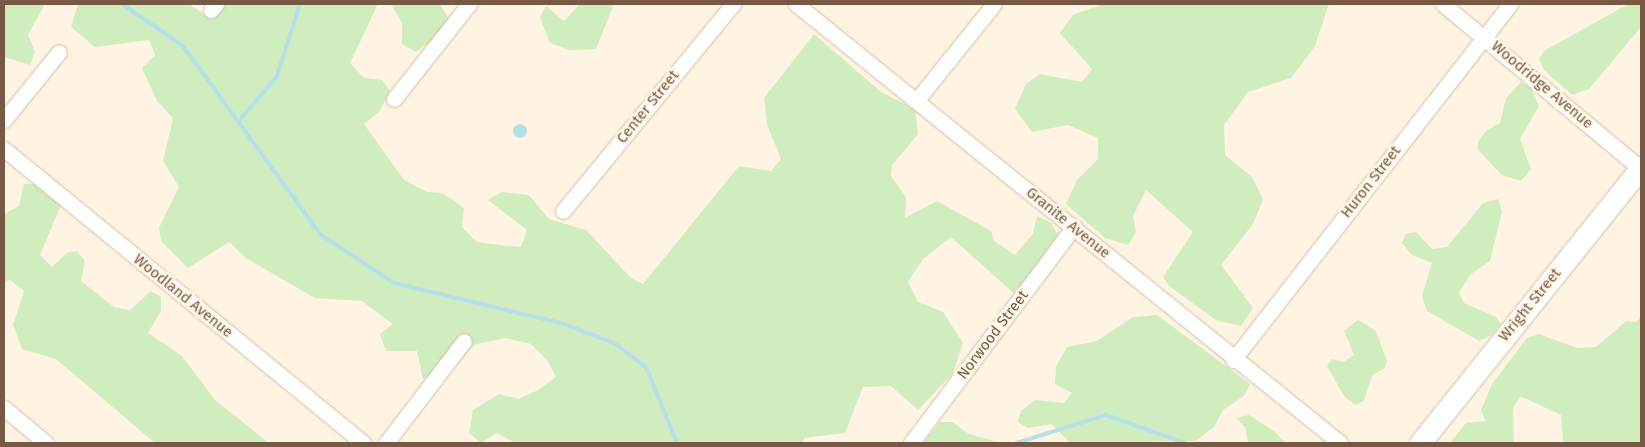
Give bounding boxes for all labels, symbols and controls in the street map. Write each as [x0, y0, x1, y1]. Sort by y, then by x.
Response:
street label: Woodridge Avenue [1487, 37, 1597, 133]
street label: Center Street [613, 67, 683, 147]
street label: Huron Street [1337, 142, 1405, 222]
street label: Granite Avenue [1022, 184, 1114, 262]
street label: Woodland Avenue [130, 250, 236, 342]
street label: Wright Street [1495, 265, 1565, 345]
street label: Norwood Street [954, 287, 1032, 383]

